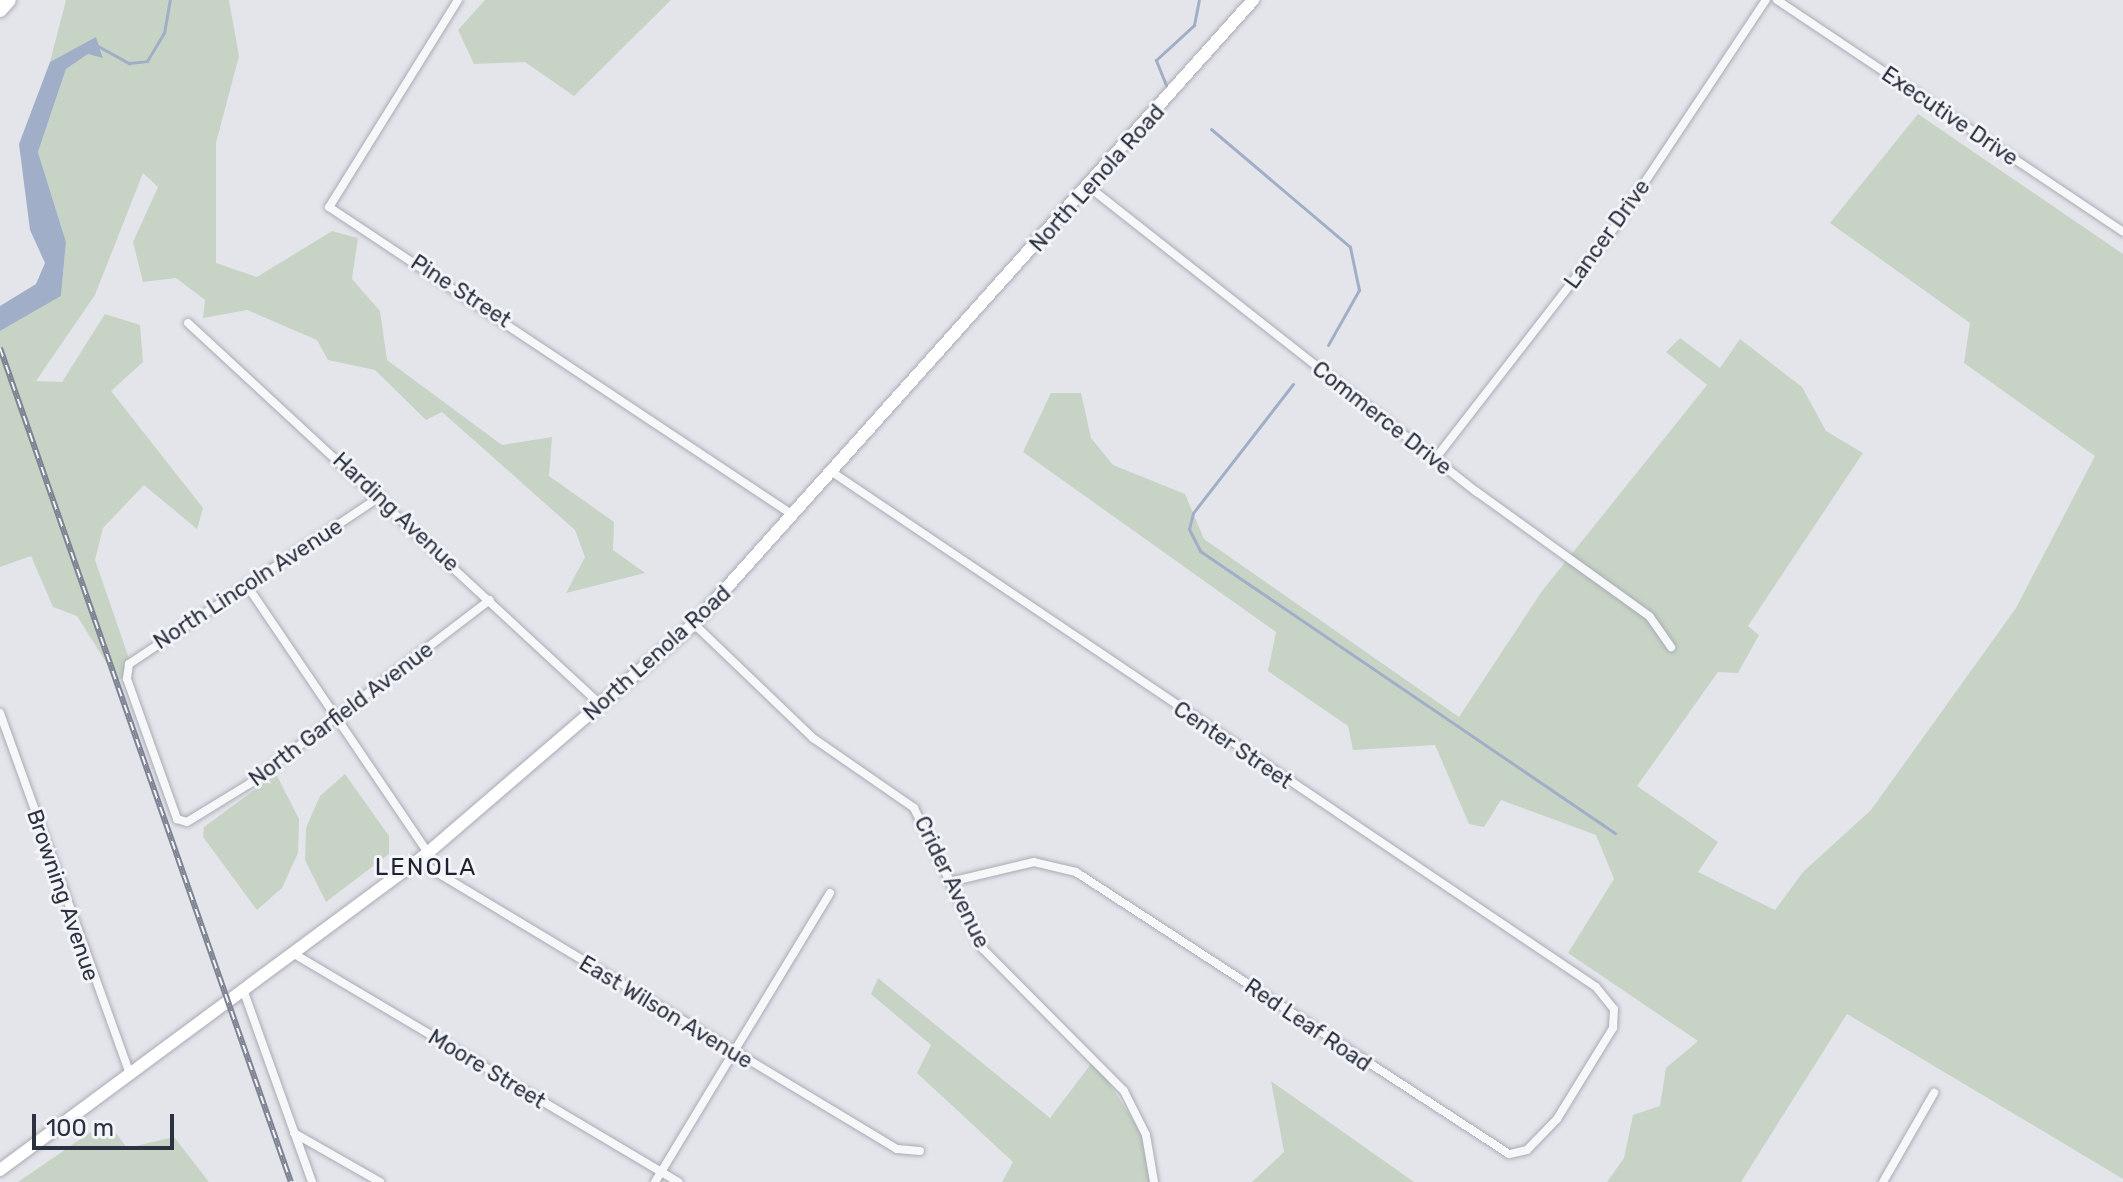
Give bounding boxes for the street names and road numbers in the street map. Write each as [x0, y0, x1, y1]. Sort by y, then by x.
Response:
street label: Executive Drive [1877, 61, 2023, 171]
street label: North Lenola Road [1024, 99, 1170, 257]
street label: Lancer Drive [1558, 174, 1656, 294]
street label: Pine Street [406, 249, 516, 333]
street label: Commerce Drive [1307, 355, 1457, 481]
street label: Harding Avenue [327, 447, 465, 577]
street label: North Lincoln Avenue [148, 513, 348, 655]
street label: North Lenola Road [578, 580, 736, 726]
street label: North Garfield Avenue [243, 636, 439, 792]
street label: Center Street [1168, 695, 1298, 795]
street label: Browning Avenue [21, 805, 105, 985]
street label: Crider Avenue [908, 811, 996, 953]
street label: East Wilson Avenue [574, 950, 758, 1074]
street label: Red Leaf Road [1239, 973, 1377, 1077]
street label: Moore Street [424, 1024, 550, 1114]

